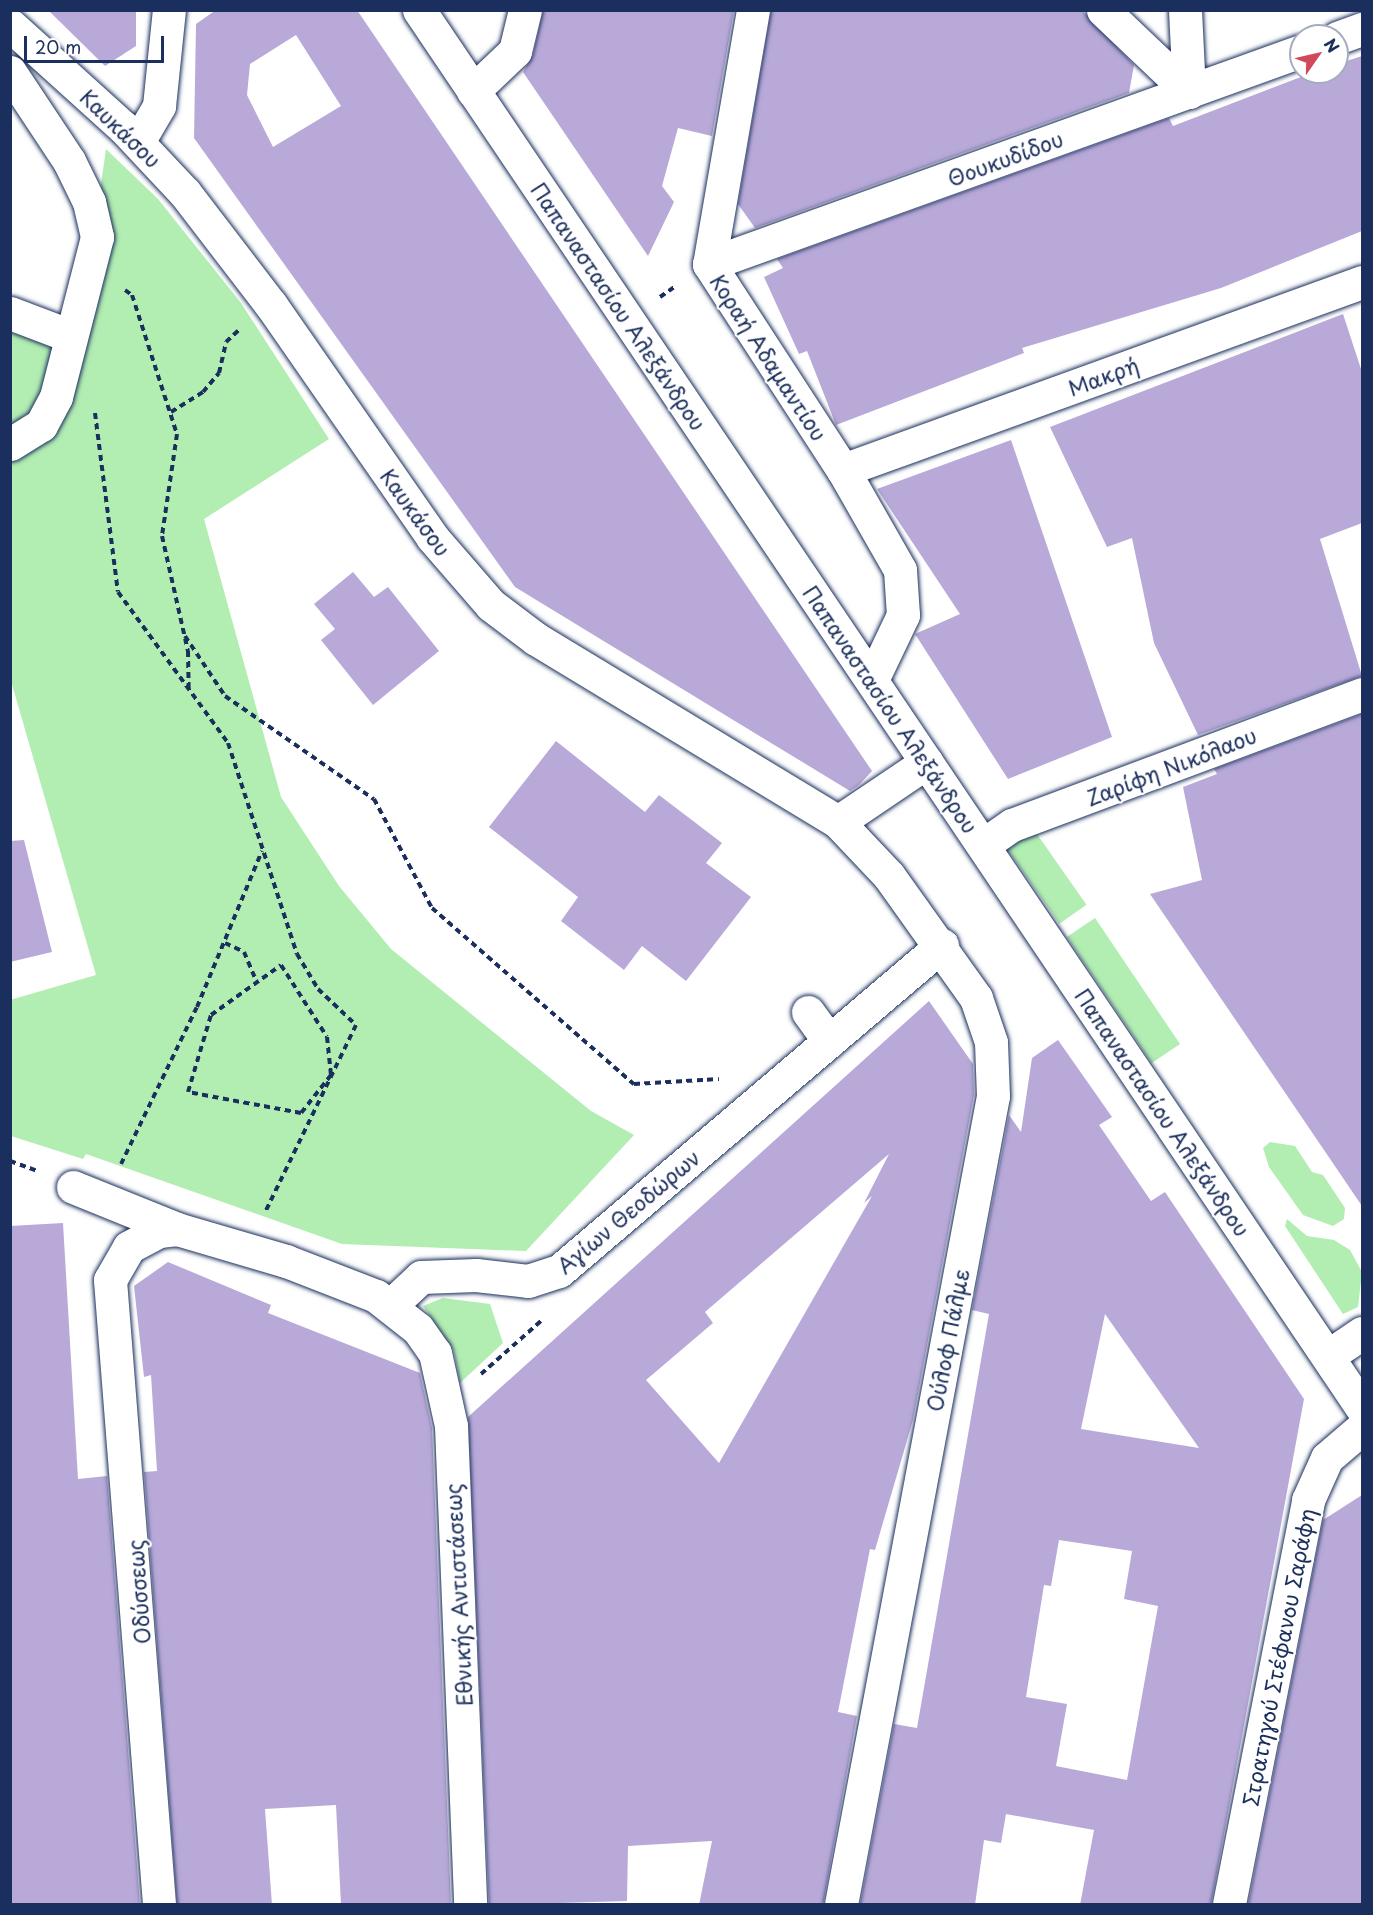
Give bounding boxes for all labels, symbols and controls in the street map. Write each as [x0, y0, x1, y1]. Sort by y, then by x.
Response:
scale bar [27, 24, 166, 62]
north arrow [1289, 24, 1349, 84]
text: 20 m [35, 33, 81, 60]
text: N [1319, 33, 1346, 57]
street label: Καυκάσου [76, 84, 166, 172]
street label: Θουκυδίδου [944, 125, 1066, 191]
street label: Παπαναστασίου Αλεξάνδρου [527, 177, 711, 435]
street label: Κοραή Αδαμαντίου [706, 269, 832, 445]
street label: Μακρή [1064, 352, 1142, 400]
street label: Καυκάσου [376, 463, 456, 561]
street label: Παπαναστασίου Αλεξάνδρου [799, 580, 983, 838]
street label: Ζαρίφη Νικόλαου [1082, 722, 1260, 810]
street label: Παπαναστασίου Αλεξάνδρου [1071, 983, 1255, 1241]
street label: Αγίων Θεοδώρων [551, 1143, 705, 1279]
street label: Ούλοφ Πάλμε [921, 1267, 973, 1413]
street label: Εθνικής Αντιστάσεως [440, 1483, 476, 1707]
street label: Στρατηγού Στέφανου Σαράφη [1237, 1506, 1319, 1808]
street label: Οδύσσεως [122, 1539, 154, 1645]

